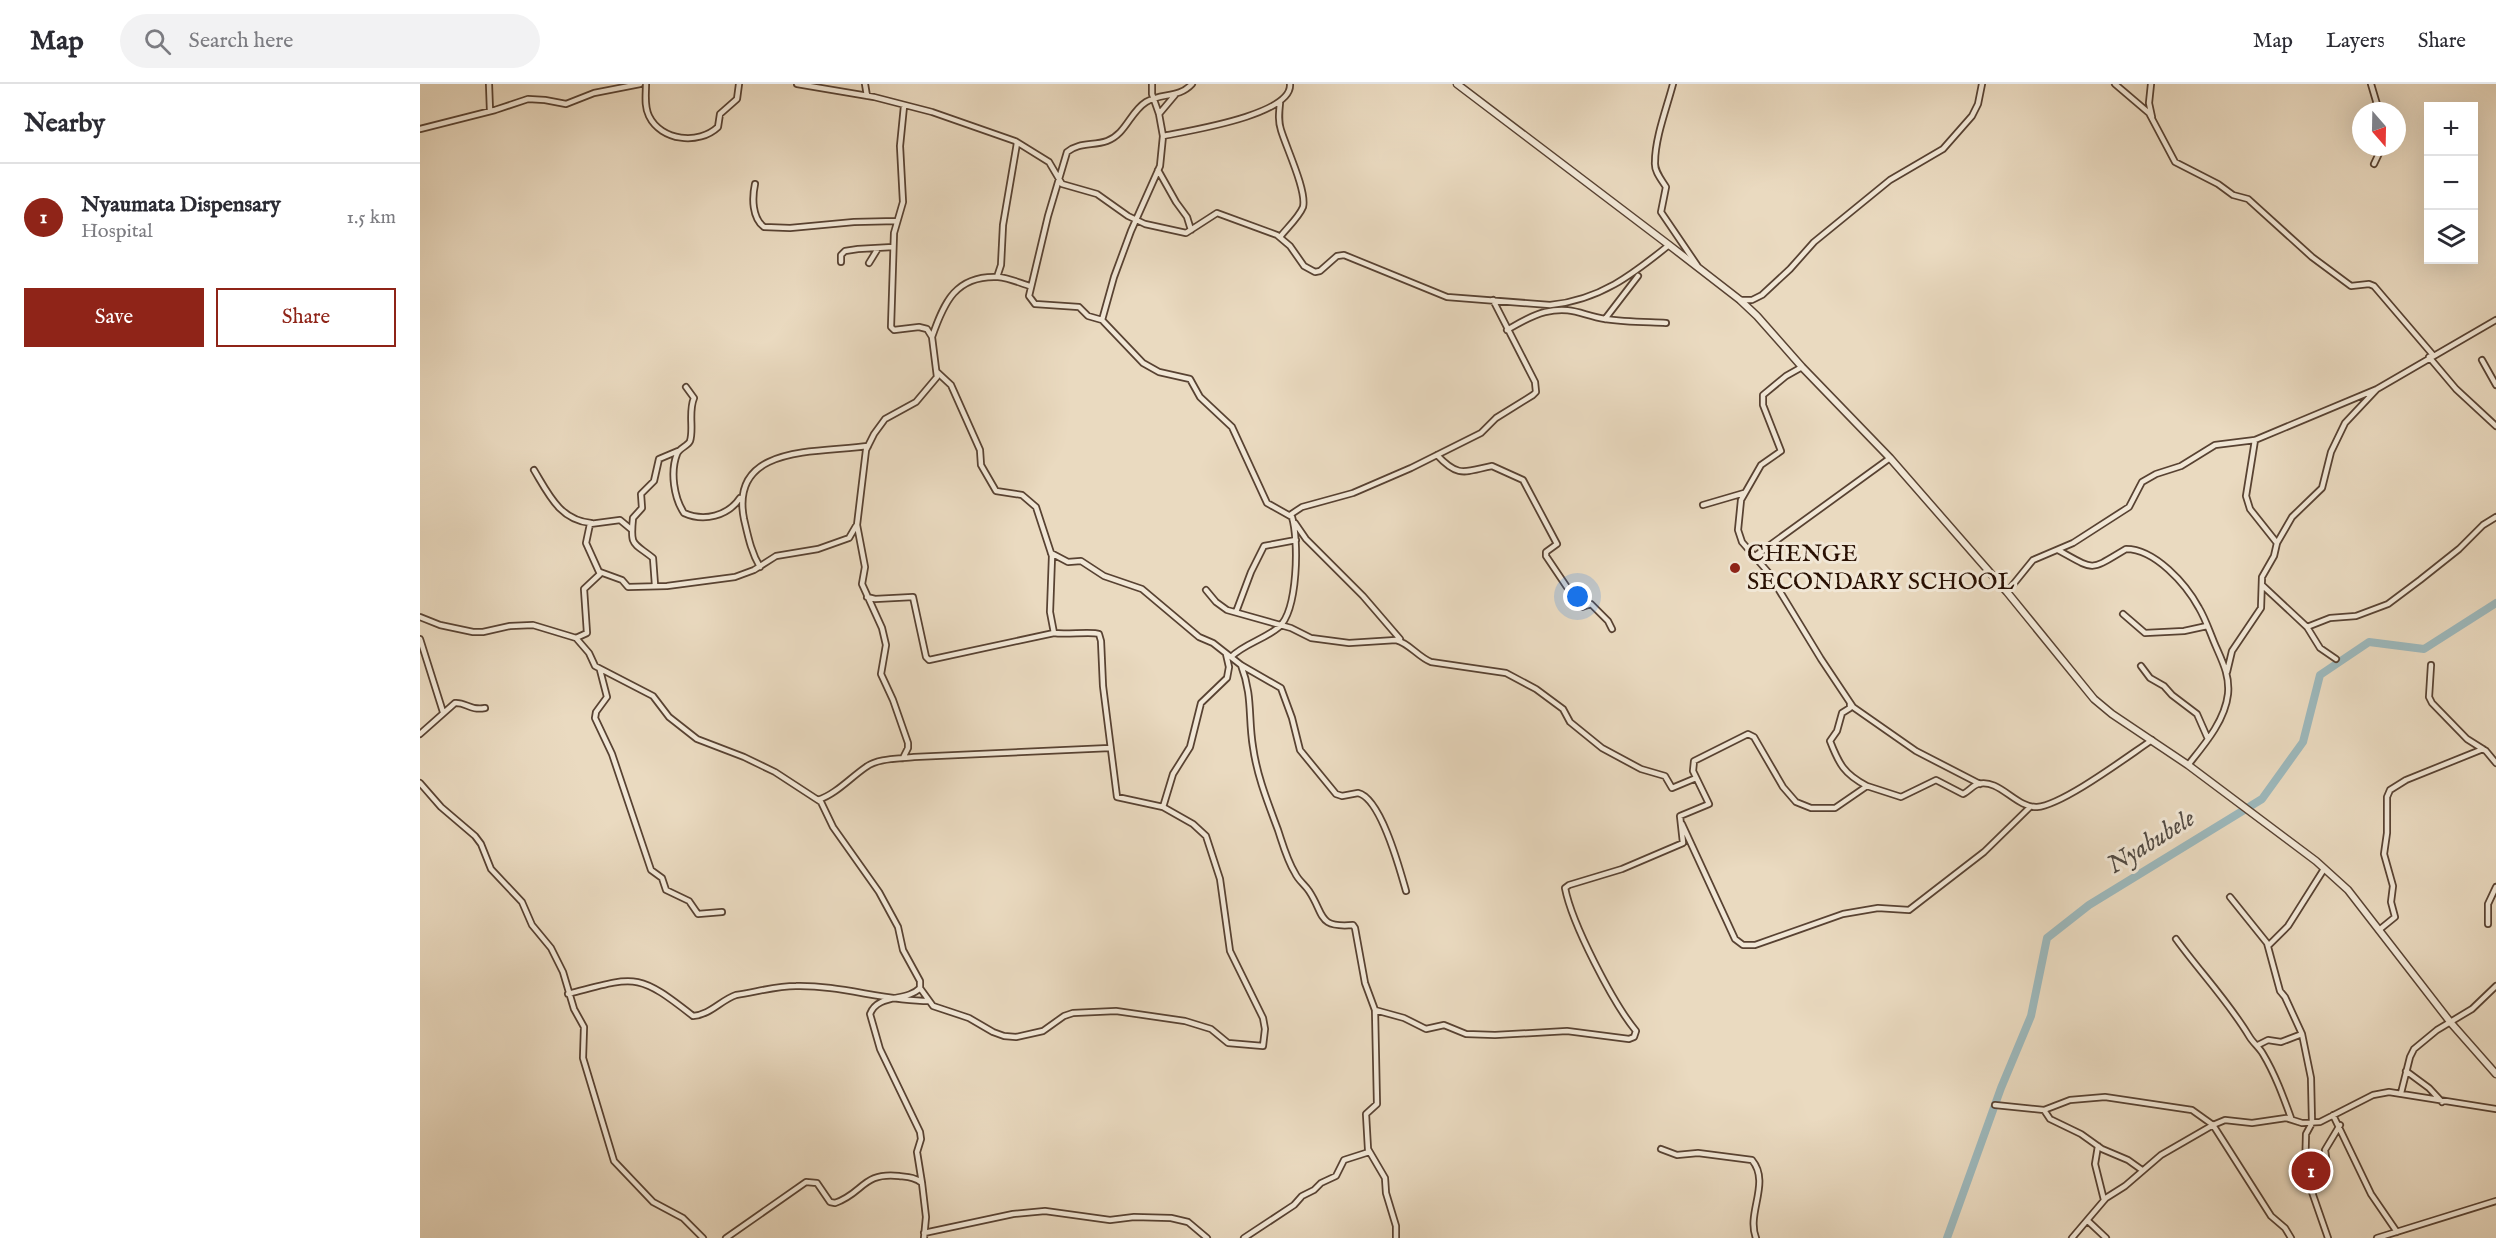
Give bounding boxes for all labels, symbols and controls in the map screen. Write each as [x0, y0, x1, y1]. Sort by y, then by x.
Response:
search box [120, 14, 540, 68]
text: Map [30, 24, 84, 59]
icon: search [141, 25, 174, 58]
text: Search here [189, 27, 293, 55]
text: Map [2253, 28, 2293, 55]
text: Layers [2326, 28, 2385, 55]
text: Share [2418, 28, 2466, 55]
north arrow [2352, 102, 2406, 156]
map controls [2424, 102, 2478, 264]
button: + [2424, 102, 2478, 156]
text: Nearby [24, 107, 105, 140]
button: − [2424, 156, 2478, 210]
text: Nyaumata Dispensary [81, 191, 281, 219]
text: 1 [40, 205, 47, 230]
text: 1.5 km [346, 205, 396, 230]
button: layers [2424, 210, 2478, 264]
text: Hospital [81, 219, 153, 244]
button: Save [24, 288, 204, 347]
button: Share [216, 288, 396, 347]
place label: CHENGE SECONDARY SCHOOL [1747, 539, 2015, 598]
marker: CHENGE SECONDARY SCHOOL [1728, 561, 1742, 575]
your location [1563, 582, 1592, 611]
water label: Nyabubele [2101, 802, 2202, 882]
pin: 1 [2292, 1148, 2330, 1194]

